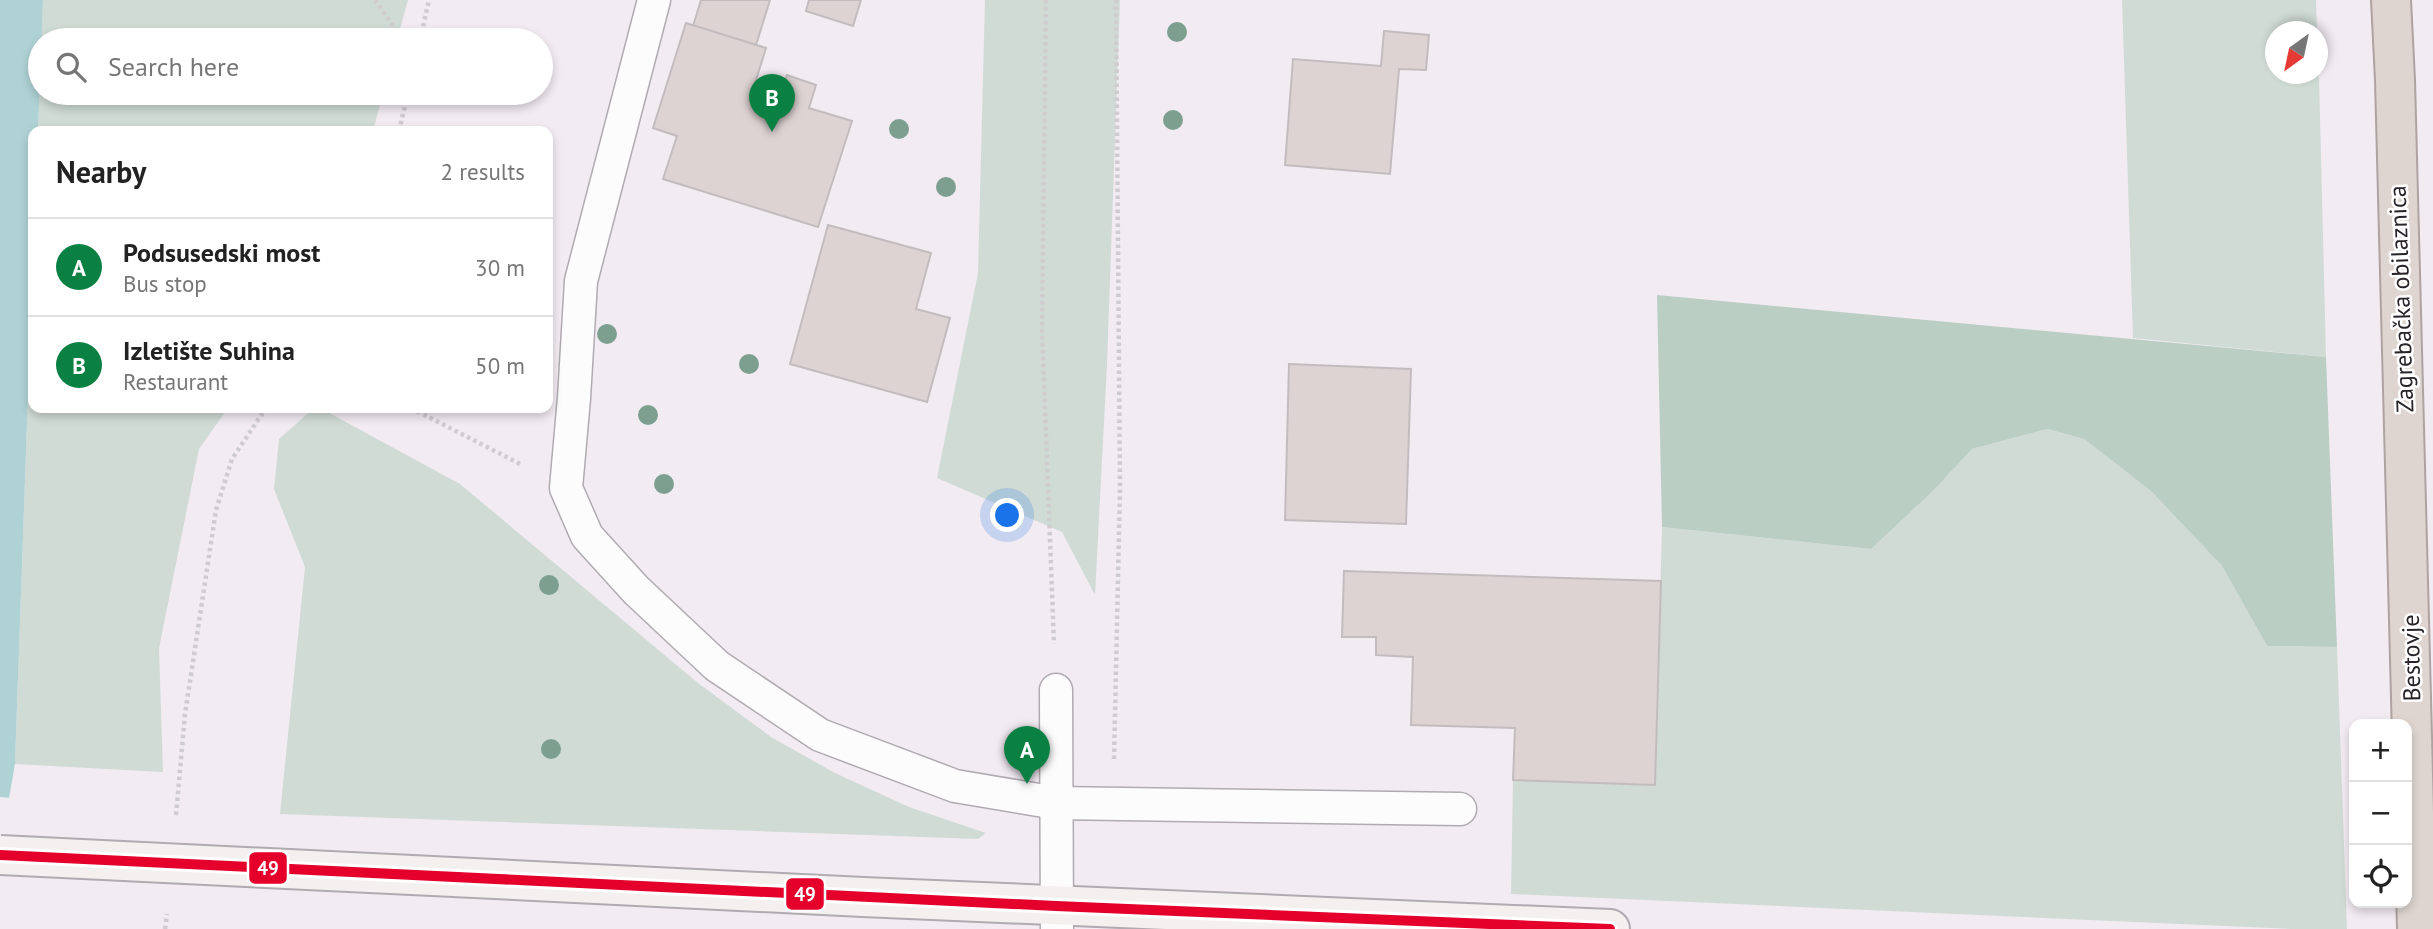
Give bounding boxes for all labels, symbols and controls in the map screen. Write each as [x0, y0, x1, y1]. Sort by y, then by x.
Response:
north arrow [2265, 21, 2328, 84]
search box [28, 28, 553, 105]
icon: search [52, 48, 90, 86]
text: Search here [108, 50, 239, 83]
pin: B [749, 74, 795, 132]
text: Nearby [56, 152, 146, 191]
text: 2 results [441, 157, 525, 186]
street label: Zagrebačka obilaznica [2382, 185, 2420, 413]
text: Podsusedski most [123, 236, 320, 269]
text: A [72, 253, 86, 282]
text: 30 m [475, 253, 525, 282]
text: Bus stop [123, 269, 207, 298]
text: Izletište Suhina [123, 334, 295, 367]
text: B [72, 351, 86, 380]
text: 50 m [475, 351, 525, 380]
text: Restaurant [123, 367, 228, 396]
your location [990, 498, 1024, 532]
street label: Bestovje [2395, 614, 2427, 702]
map controls [2349, 719, 2412, 908]
button: + [2349, 719, 2412, 782]
pin: A [1004, 726, 1050, 784]
button: − [2349, 782, 2412, 845]
button: locate [2349, 845, 2412, 908]
line badge: 49 [248, 851, 288, 885]
text: 49 [257, 856, 279, 880]
line badge: 49 [785, 877, 825, 911]
text: 49 [794, 882, 816, 906]

